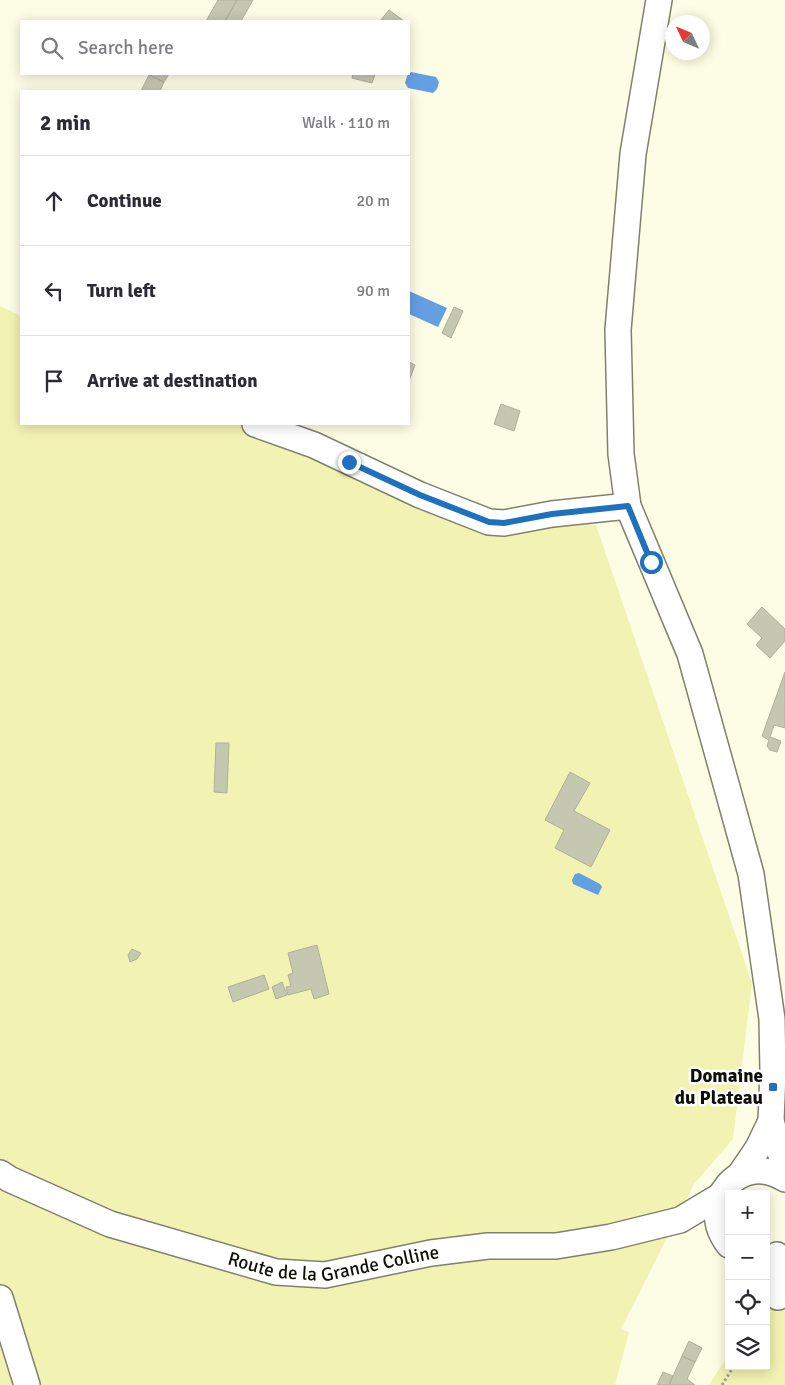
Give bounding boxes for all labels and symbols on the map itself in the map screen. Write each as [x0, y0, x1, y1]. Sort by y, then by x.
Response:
north arrow [665, 15, 710, 60]
route end [338, 451, 361, 474]
route start [640, 551, 663, 574]
place label: Domaine du Plateau [675, 1064, 763, 1110]
marker: Domaine du Plateau [767, 1081, 779, 1093]
street label: Route de la Grande Colline [225, 1240, 440, 1288]

